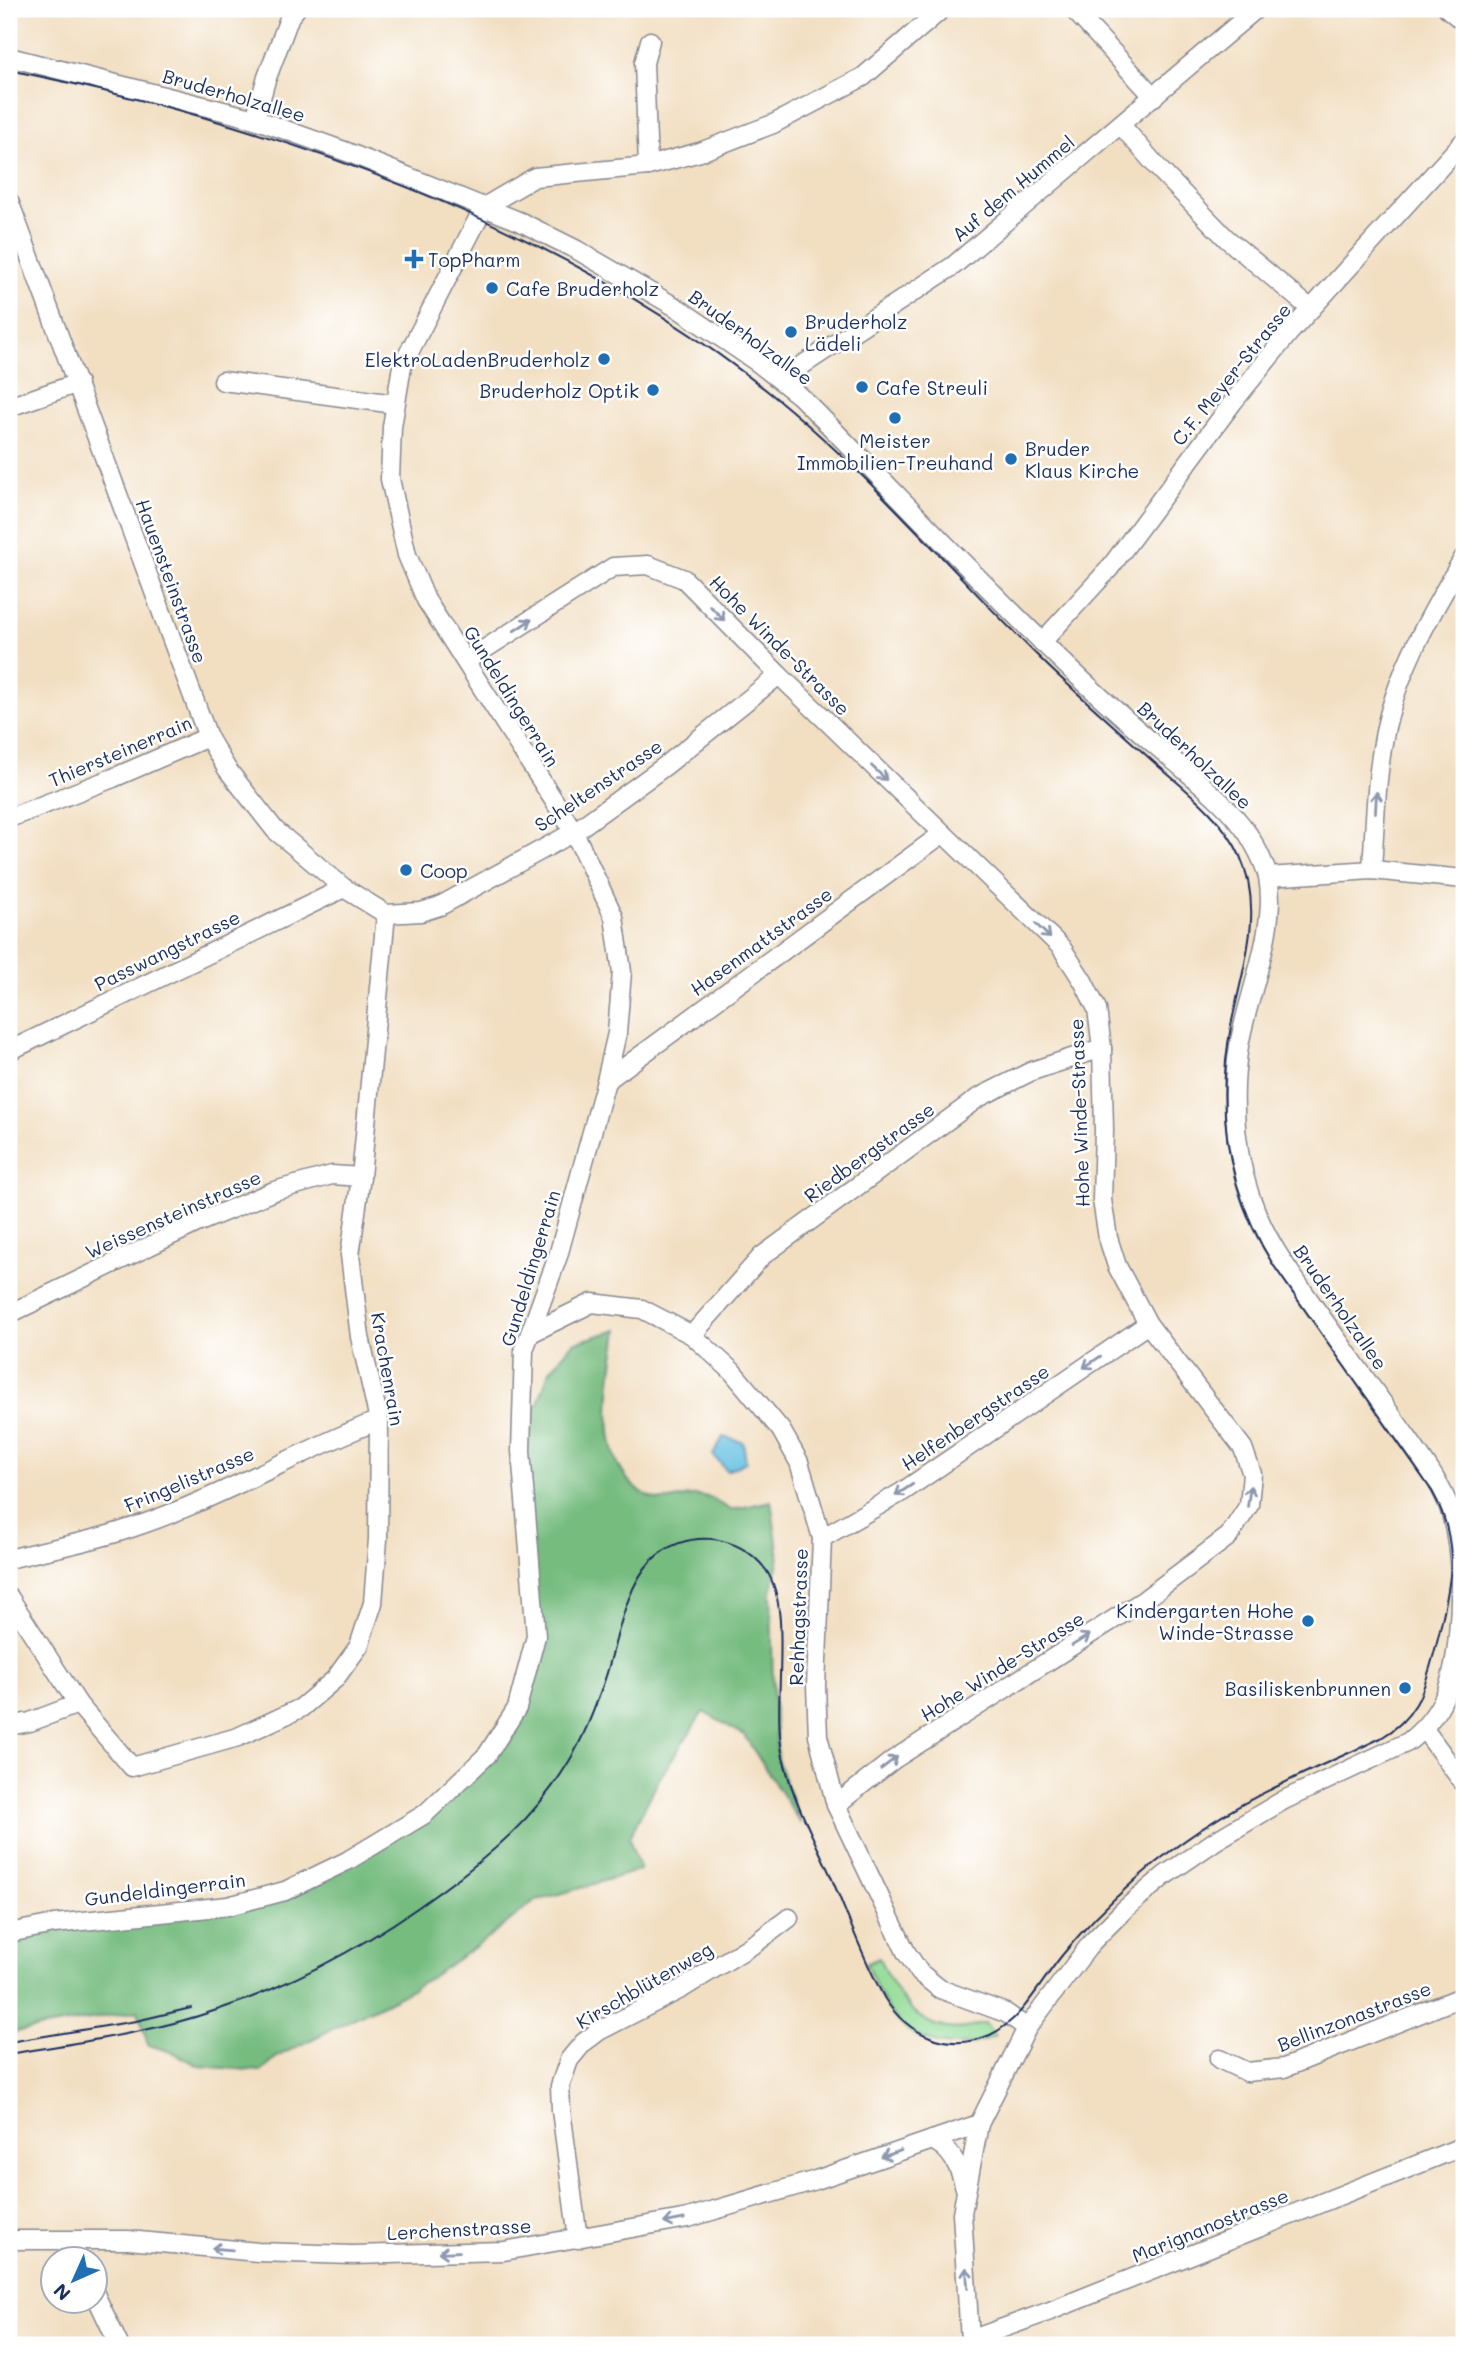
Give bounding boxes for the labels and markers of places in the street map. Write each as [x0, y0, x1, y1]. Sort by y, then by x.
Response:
place label: TopPharm [428, 247, 520, 272]
marker: TopPharm [406, 251, 422, 267]
place label: Cafe Bruderholz [506, 276, 659, 301]
marker: Cafe Bruderholz [484, 280, 500, 296]
place label: Bruderholz Lädeli [805, 309, 907, 356]
marker: Bruderholz Lädeli [783, 324, 799, 340]
place label: ElektroLadenBruderholz [365, 347, 590, 372]
marker: ElektroLadenBruderholz [596, 351, 612, 367]
place label: Cafe Streuli [876, 375, 988, 400]
place label: Bruderholz Optik [479, 378, 639, 403]
marker: Cafe Streuli [854, 379, 870, 395]
marker: Bruderholz Optik [645, 382, 661, 398]
marker: Meister Immobilien-Treuhand [887, 410, 903, 426]
place label: Meister Immobilien-Treuhand [797, 428, 993, 475]
place label: Bruder Klaus Kirche [1025, 436, 1139, 483]
marker: Bruder Klaus Kirche [1003, 451, 1019, 467]
place label: Coop [420, 858, 468, 883]
marker: Coop [398, 862, 414, 878]
place label: Kindergarten Hohe Winde-Strasse [1116, 1598, 1294, 1645]
marker: Kindergarten Hohe Winde-Strasse [1300, 1613, 1316, 1629]
place label: Basiliskenbrunnen [1225, 1676, 1391, 1701]
marker: Basiliskenbrunnen [1397, 1680, 1413, 1696]

